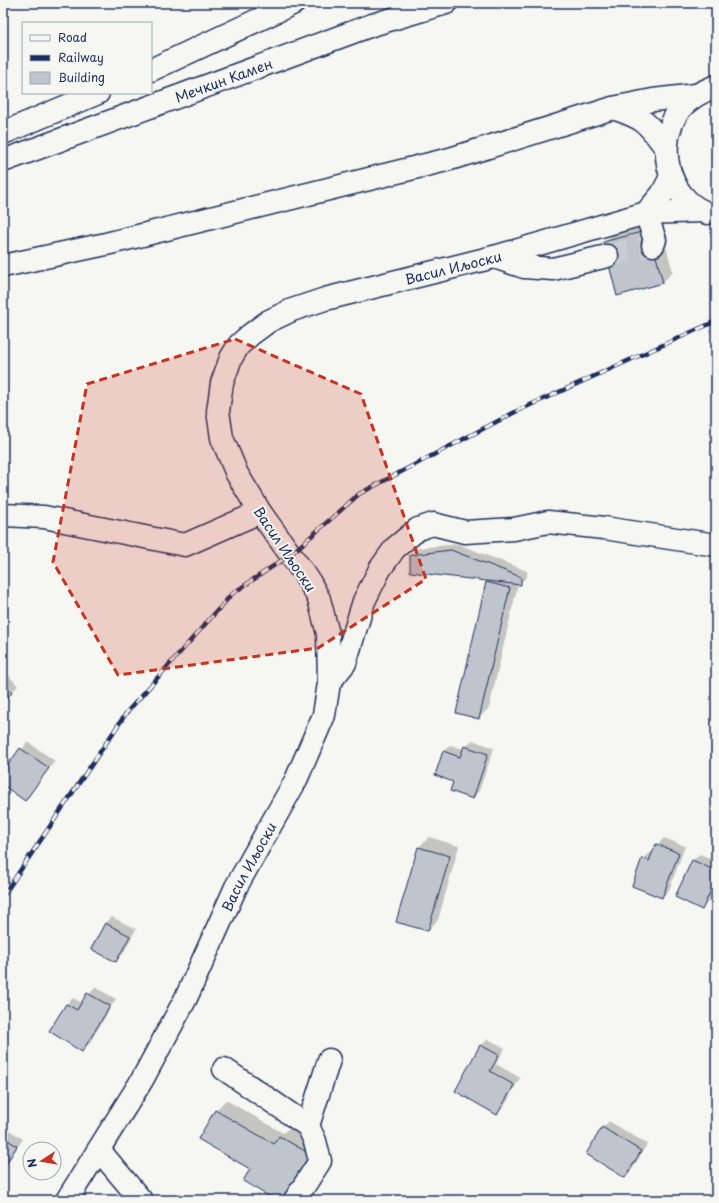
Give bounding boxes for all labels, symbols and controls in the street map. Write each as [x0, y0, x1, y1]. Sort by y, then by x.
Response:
legend [22, 22, 152, 94]
text: Road [58, 28, 87, 46]
text: Railway [58, 48, 104, 66]
street label: Мечкин Камен [172, 52, 275, 107]
text: Building [58, 68, 105, 86]
street label: Васил Иљоски [402, 245, 504, 289]
street label: Васил Иљоски [249, 502, 321, 596]
street label: Васил Иљоски [216, 818, 281, 915]
north arrow [22, 1141, 62, 1181]
text: N [22, 1157, 41, 1169]

